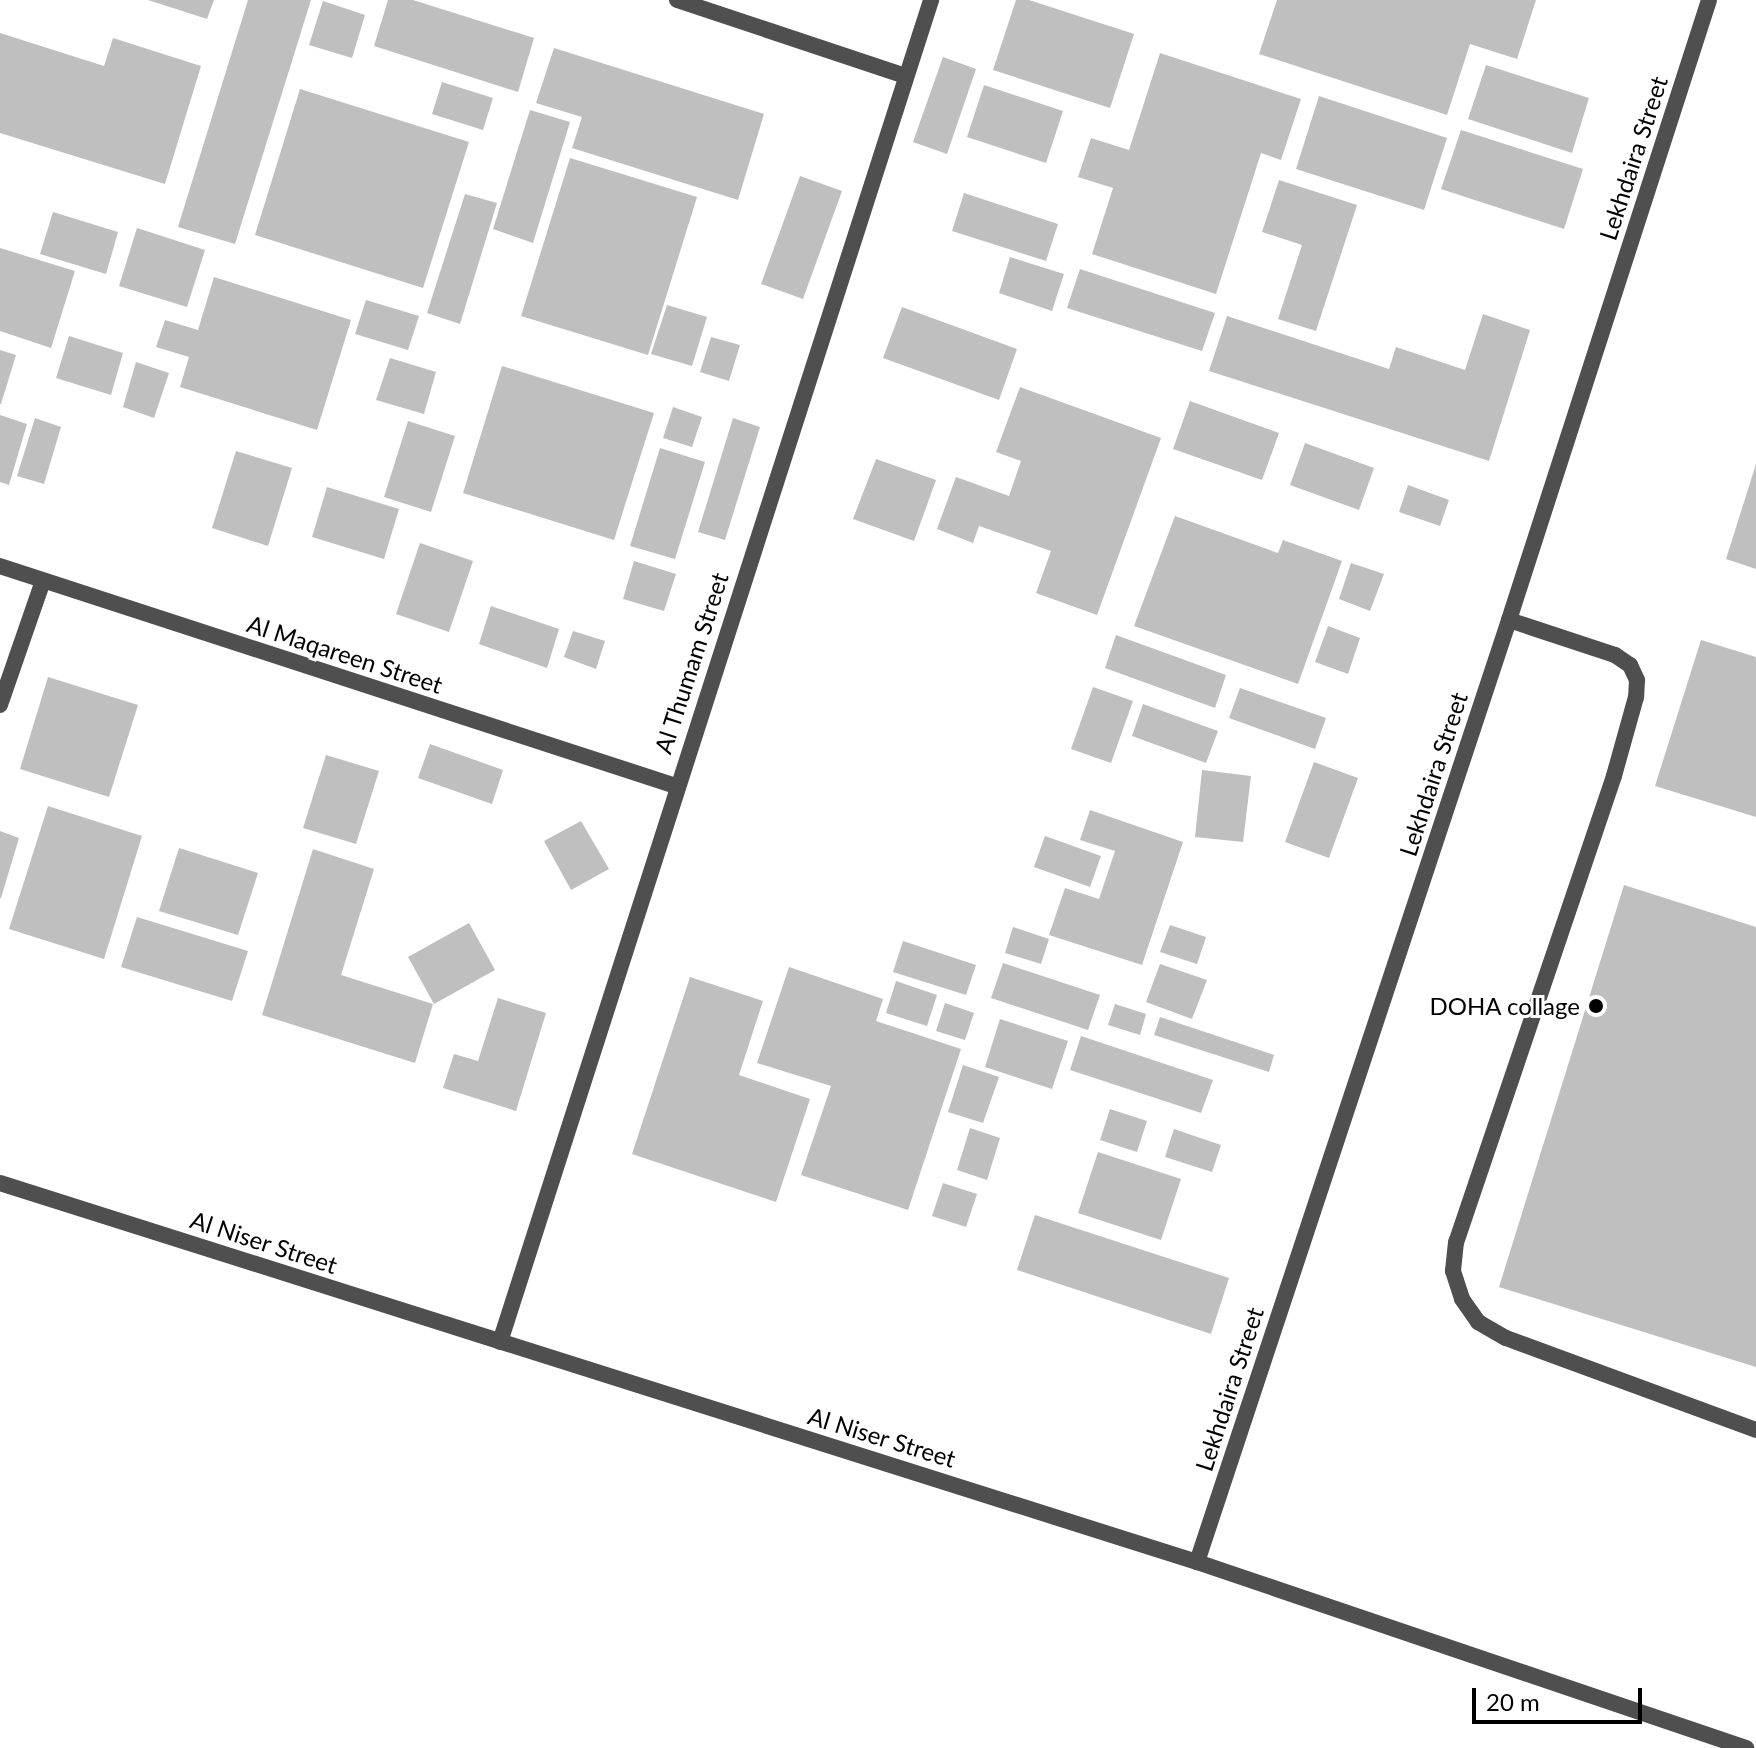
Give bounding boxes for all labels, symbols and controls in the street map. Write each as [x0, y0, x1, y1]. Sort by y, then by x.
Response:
street label: Lekhdaira Street [1593, 72, 1673, 244]
street label: Al Thumam Street [648, 568, 734, 758]
street label: Al Maqareen Street [244, 609, 446, 699]
street label: Lekhdaira Street [1393, 688, 1473, 860]
place label: DOHA collage [1429, 992, 1580, 1020]
marker: DOHA collage [1587, 997, 1605, 1015]
street label: Al Niser Street [187, 1205, 341, 1279]
street label: Lekhdaira Street [1189, 1303, 1269, 1475]
street label: Al Niser Street [805, 1401, 959, 1473]
scale bar [1476, 1672, 1646, 1722]
text: 20 m [1486, 1687, 1540, 1716]

